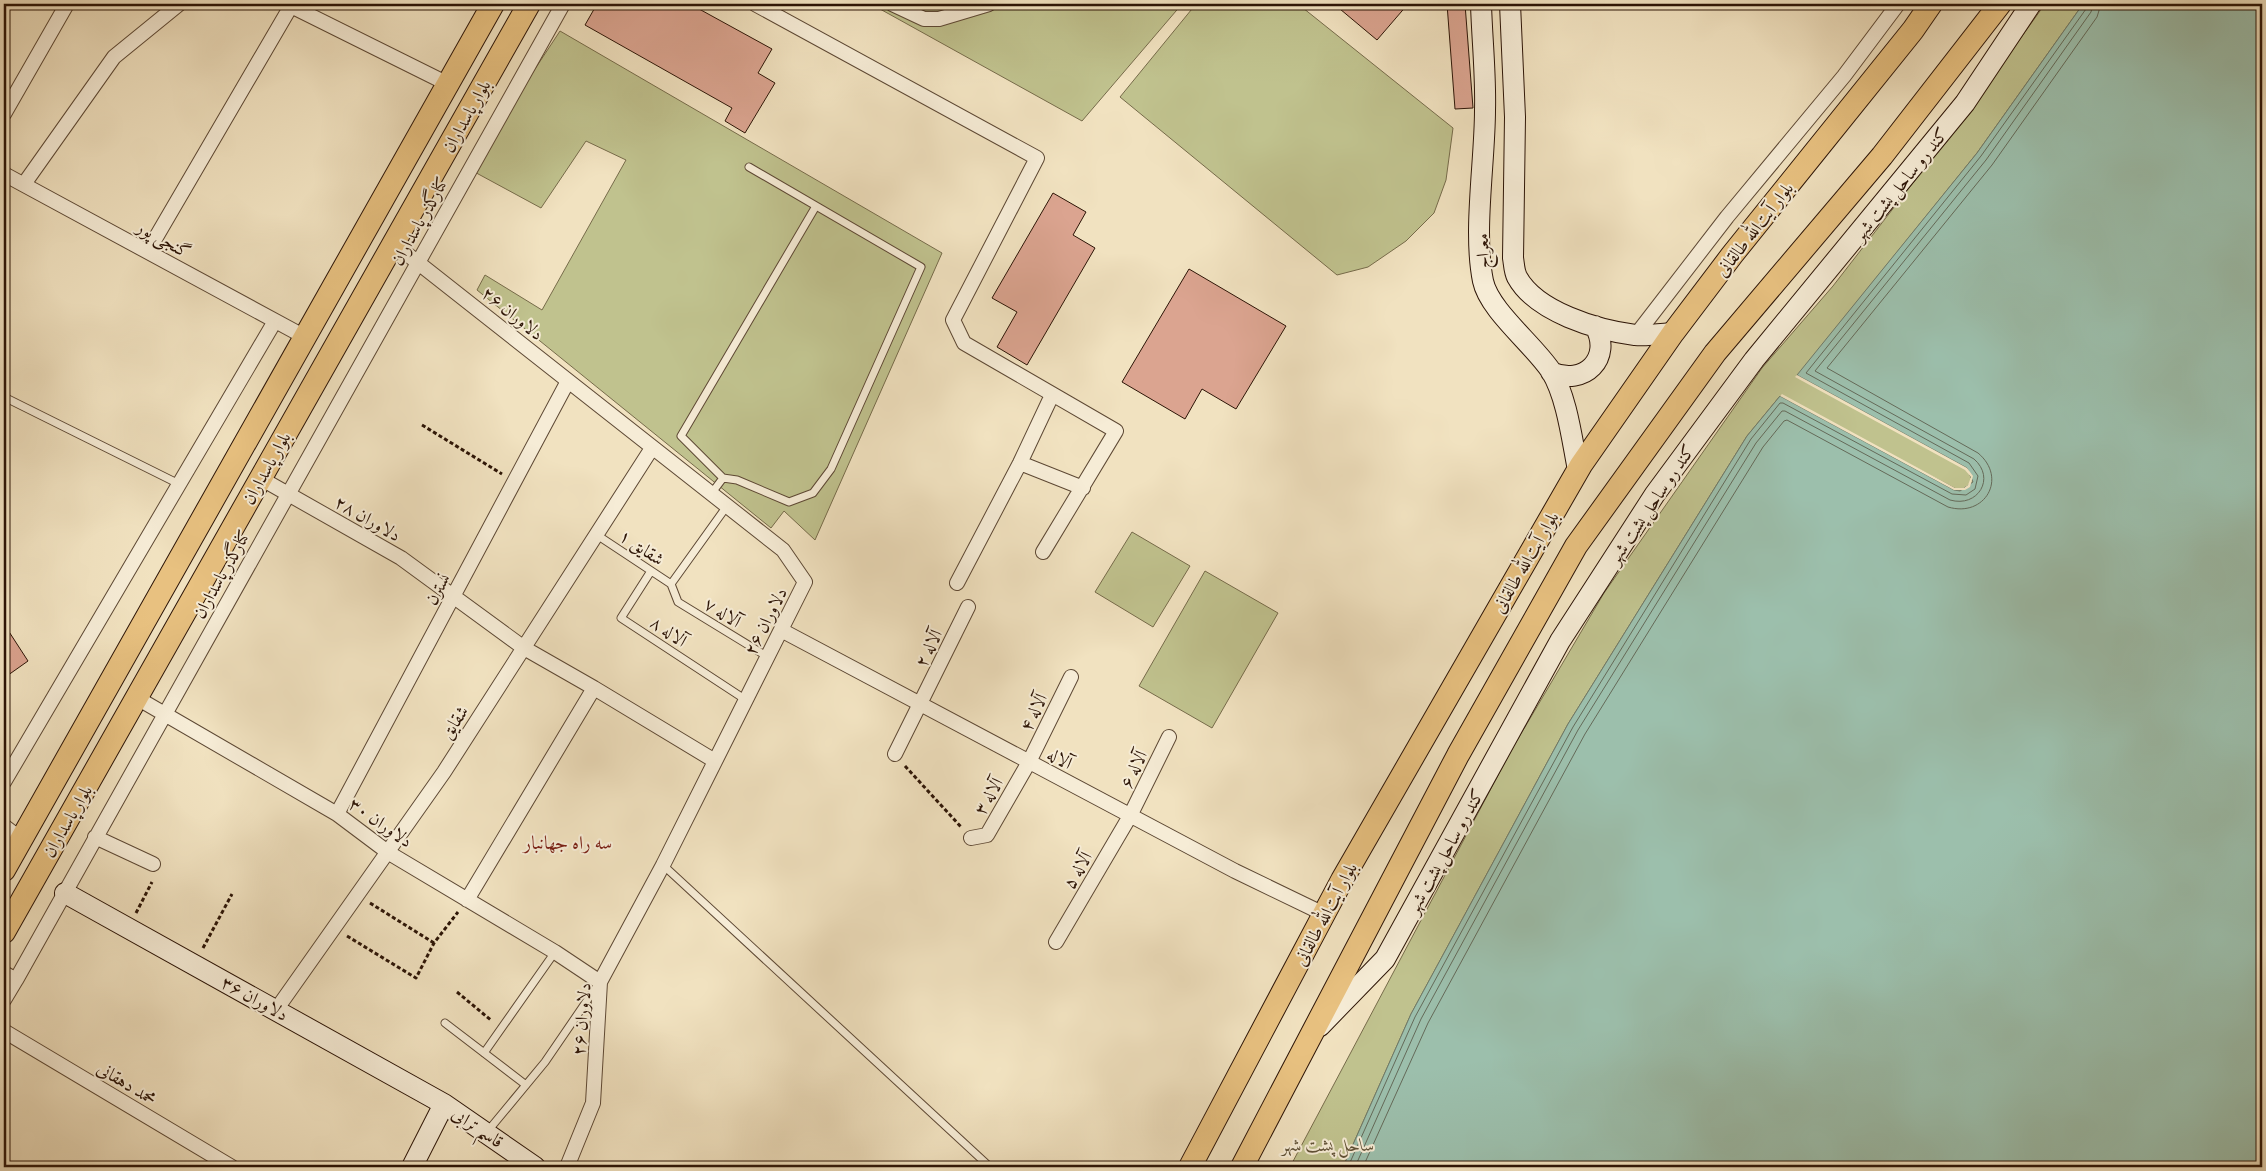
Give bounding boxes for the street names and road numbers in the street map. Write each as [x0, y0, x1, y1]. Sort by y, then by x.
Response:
street label: بلوار پاسداران [437, 75, 497, 158]
street label: کند رو ساحل پشت شهر [1846, 122, 1954, 248]
street label: کنارگذر پاسداران [384, 172, 455, 270]
street label: بلوار آیت‌الله طالقانی [1708, 176, 1799, 282]
street label: گنجی پور [130, 214, 195, 265]
street label: معراج [1470, 233, 1499, 269]
street label: دلاوران ۲۶ [477, 281, 549, 345]
street label: بلوار پاسداران [237, 427, 297, 510]
street label: کند رو ساحل پشت شهر [1601, 440, 1701, 571]
street label: دلاوران ۲۸ [331, 490, 405, 546]
street label: بلوار آیت‌الله طالقانی [1485, 506, 1564, 618]
street label: شقایق ۱ [615, 524, 669, 570]
street label: کنارگذر پاسداران [186, 525, 257, 623]
street label: نسترن [419, 569, 455, 609]
street label: دلاوران ۲۶ [738, 583, 792, 659]
street label: آلاله ۷ [700, 592, 748, 633]
street label: آلاله ۸ [646, 610, 693, 653]
street label: آلاله ۲ [909, 623, 948, 671]
street label: آلاله ۴ [1014, 687, 1053, 735]
street label: شقایق [435, 701, 473, 743]
street label: آلاله [1043, 742, 1078, 775]
street label: آلاله ۶ [1114, 744, 1153, 792]
street label: آلاله ۳ [968, 771, 1009, 819]
street label: بلوار پاسداران [37, 781, 99, 862]
street label: کند رو ساحل پشت شهر [1400, 784, 1491, 920]
street label: دلاوران ۳۰ [345, 792, 417, 852]
street label: آلاله ۵ [1057, 845, 1098, 893]
street label: بلوار آیت‌الله طالقانی [1286, 857, 1363, 970]
street label: دلاوران ۳۶ [218, 970, 292, 1026]
street label: دلاوران ۲۶ [566, 982, 596, 1056]
street label: محمد دهقانی [93, 1056, 161, 1110]
street label: قاسم ترابی [444, 1101, 508, 1158]

